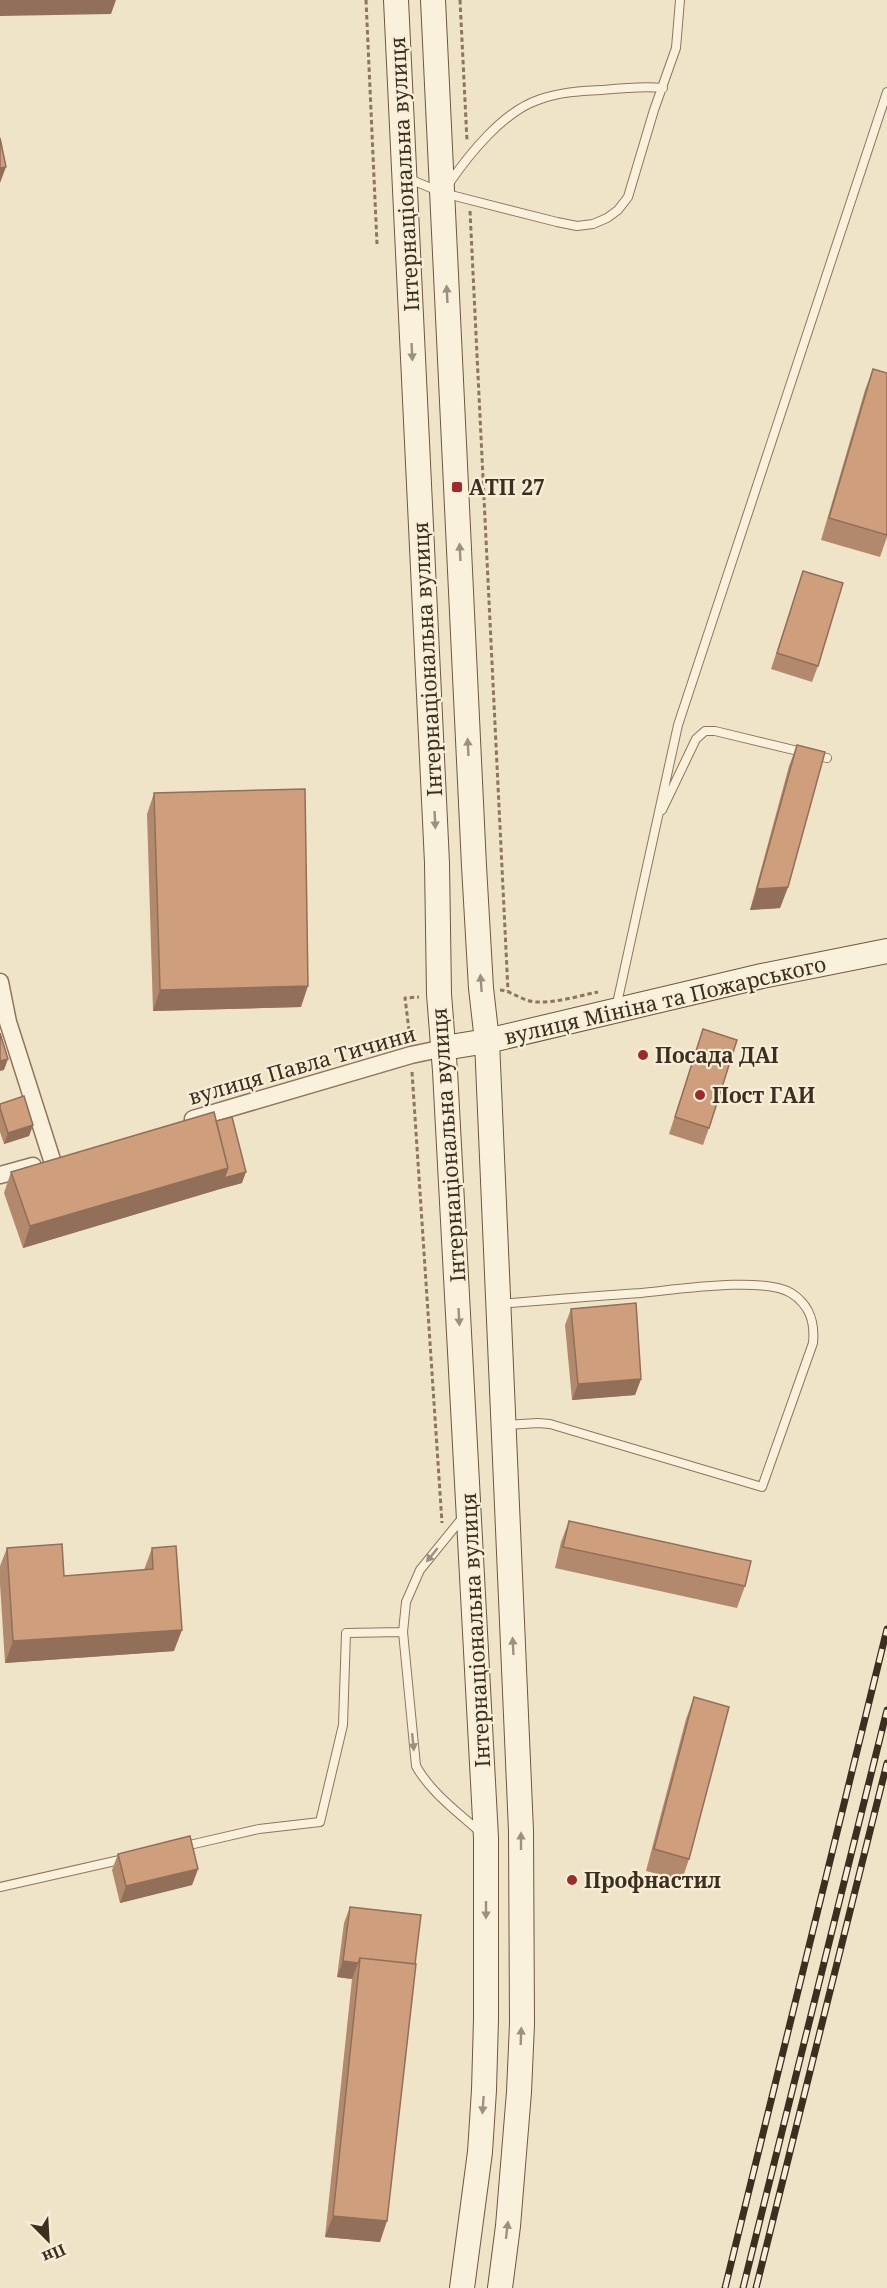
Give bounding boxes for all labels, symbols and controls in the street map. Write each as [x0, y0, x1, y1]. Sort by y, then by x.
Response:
street label: Інтернаціональна вулиця [383, 36, 425, 312]
one-way arrow [443, 285, 452, 304]
one-way arrow [408, 343, 417, 362]
place label: АТП 27 [469, 473, 545, 501]
marker: АТП 27 [450, 480, 464, 494]
street label: Інтернаціональна вулиця [406, 521, 448, 797]
one-way arrow [455, 542, 464, 561]
one-way arrow [464, 737, 473, 756]
one-way arrow [430, 810, 439, 829]
street label: вулиця Мініна та Пожарського [501, 949, 829, 1051]
one-way arrow [476, 974, 485, 993]
street label: Інтернаціональна вулиця [424, 1007, 472, 1283]
street label: вулиця Павла Тичини [185, 1019, 419, 1111]
place label: Посада ДАІ [655, 1041, 779, 1069]
marker: Посада ДАІ [636, 1048, 650, 1062]
place label: Пост ГАИ [712, 1081, 815, 1109]
marker: Пост ГАИ [693, 1088, 707, 1102]
one-way arrow [454, 1307, 463, 1326]
street label: Інтернаціональна вулиця [454, 1492, 496, 1768]
one-way arrow [426, 1547, 439, 1563]
one-way arrow [508, 1636, 517, 1655]
one-way arrow [408, 1732, 418, 1751]
one-way arrow [516, 1831, 526, 1850]
place label: Профнастил [584, 1866, 721, 1894]
marker: Профнастил [565, 1873, 579, 1887]
one-way arrow [481, 1900, 491, 1919]
one-way arrow [517, 2026, 526, 2045]
one-way arrow [478, 2095, 487, 2114]
north arrow [18, 2210, 78, 2270]
one-way arrow [503, 2220, 512, 2239]
text: Пн [39, 2239, 69, 2269]

